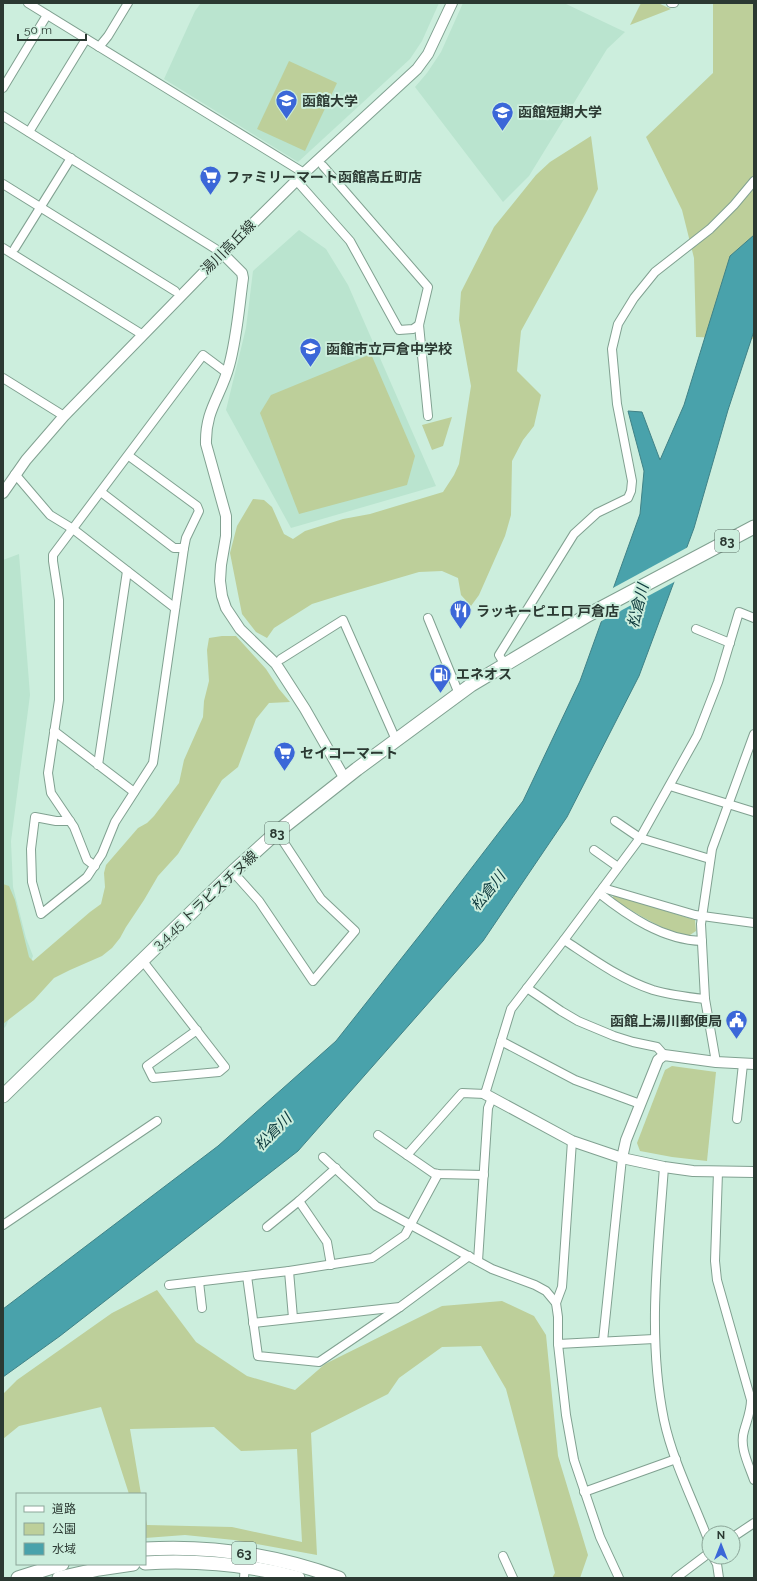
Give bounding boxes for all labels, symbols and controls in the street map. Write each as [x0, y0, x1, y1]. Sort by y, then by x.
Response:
scale bar [18, 16, 86, 42]
text: 50 m [24, 23, 52, 37]
school or university icon: 函館大学 [274, 88, 300, 121]
place label: 函館大学 [302, 93, 358, 109]
school or university icon: 函館短期大学 [490, 99, 516, 132]
place label: 函館短期大学 [518, 104, 602, 120]
supermarket icon: ファミリーマート函館高丘町店 [197, 164, 223, 197]
place label: ファミリーマート函館高丘町店 [226, 169, 422, 185]
street label: 湯川高丘線 [198, 217, 258, 277]
school or university icon: 函館市立戸倉中学校 [297, 336, 323, 369]
place label: 函館市立戸倉中学校 [326, 341, 452, 357]
road number: 83 [715, 530, 739, 552]
water label: 松倉川 [624, 580, 653, 630]
restaurant icon: ラッキーピエロ 戸倉店 [447, 598, 473, 631]
place label: ラッキーピエロ 戸倉店 [476, 603, 619, 619]
fuel station icon: エネオス [427, 661, 453, 694]
place label: エネオス [456, 666, 512, 682]
supermarket icon: セイコーマート [272, 740, 298, 773]
place label: セイコーマート [300, 745, 398, 761]
road number: 83 [265, 822, 289, 844]
street label: 3.4.45 トラピスチヌ線 [149, 847, 261, 953]
water label: 松倉川 [467, 866, 510, 914]
public building icon: 函館上湯川郵便局 [724, 1008, 750, 1041]
place label: 函館上湯川郵便局 [610, 1013, 722, 1029]
water label: 松倉川 [251, 1108, 297, 1154]
legend [16, 1493, 146, 1565]
text: 道路 [52, 1502, 76, 1516]
text: 公園 [52, 1522, 76, 1536]
north arrow [701, 1525, 741, 1565]
text: N [717, 1529, 725, 1542]
text: 水域 [52, 1542, 76, 1556]
road number: 63 [232, 1542, 256, 1564]

